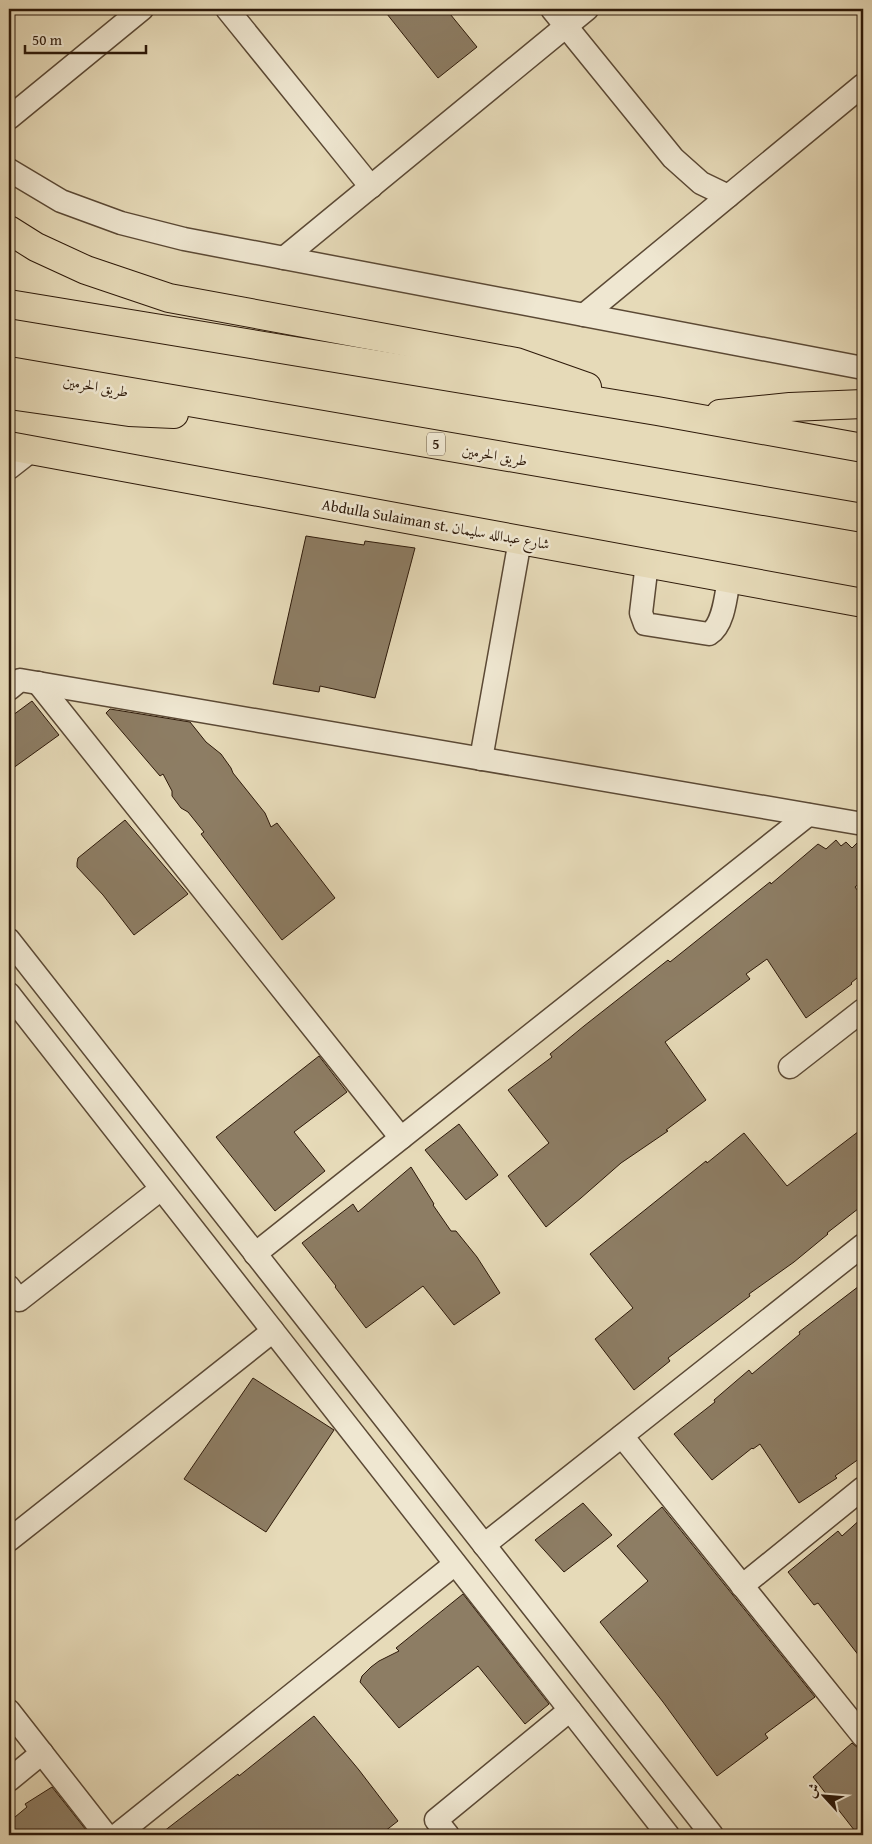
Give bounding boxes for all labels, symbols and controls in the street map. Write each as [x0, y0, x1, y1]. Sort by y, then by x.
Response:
scale bar [25, 22, 146, 54]
text: 50 m [32, 29, 63, 50]
street label: طريق الحرمين [62, 370, 130, 402]
road number: 5 [427, 432, 445, 456]
street label: طريق الحرمين [461, 439, 529, 471]
street label: Abdulla Sulaiman st. شارع عبدالله سليمان [320, 494, 552, 557]
north arrow [800, 1772, 850, 1822]
text: ش [800, 1780, 824, 1801]

